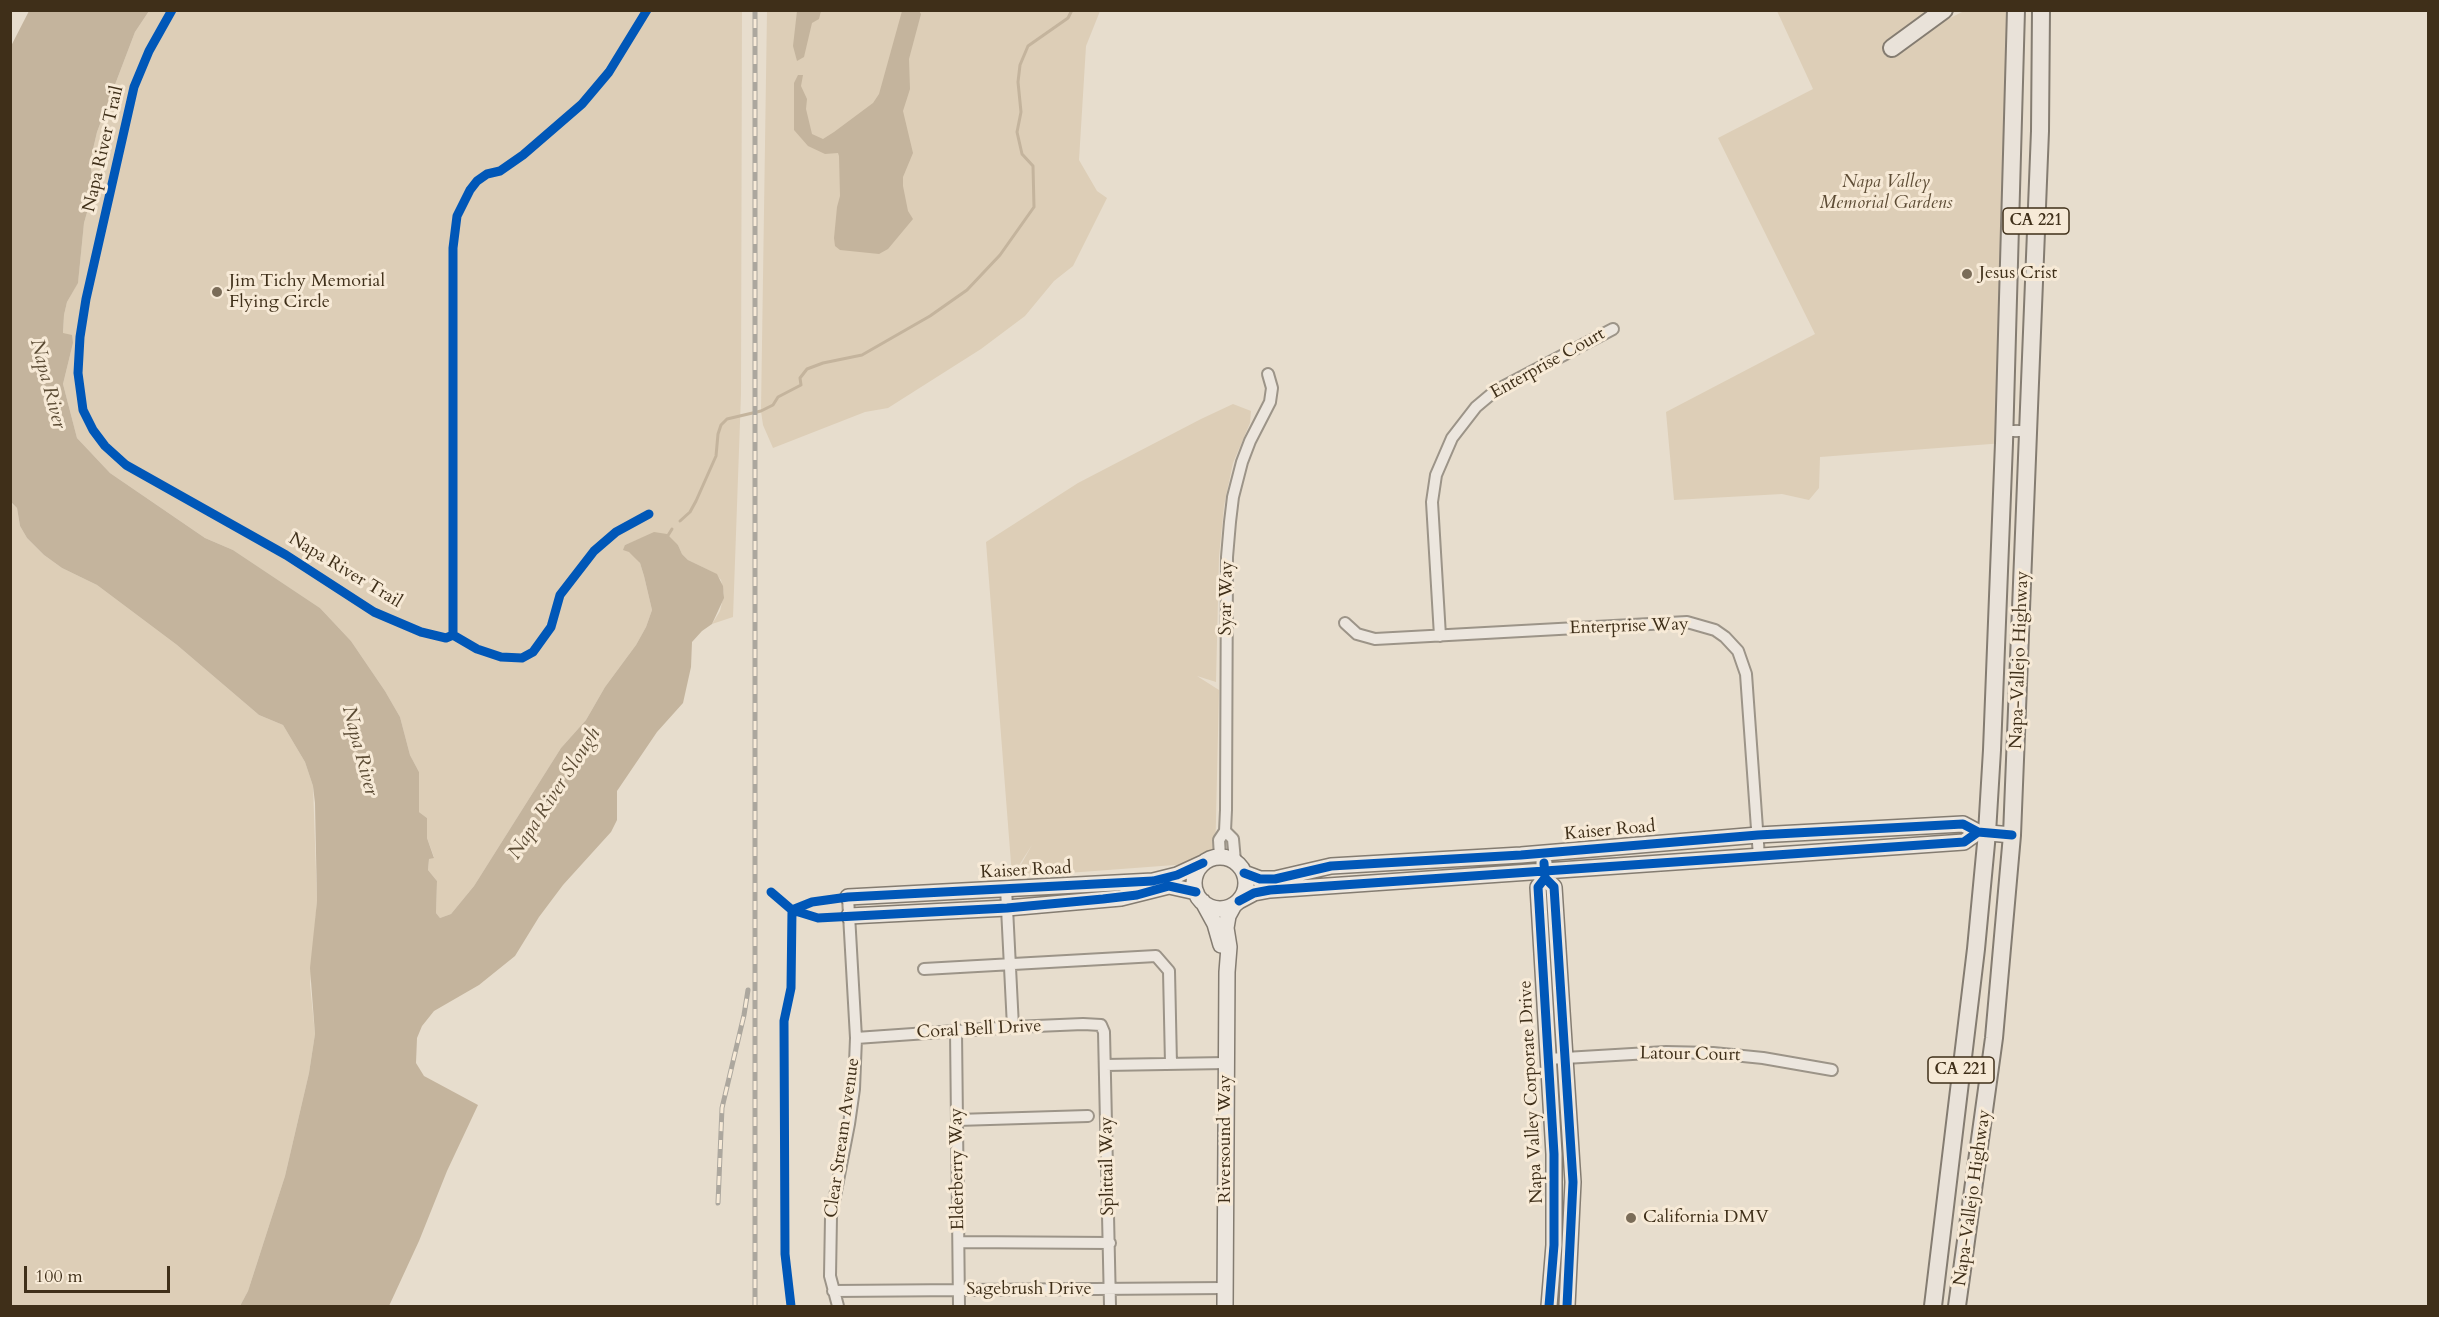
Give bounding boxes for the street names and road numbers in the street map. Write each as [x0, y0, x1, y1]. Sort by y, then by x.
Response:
street label: Napa River Trail [79, 84, 129, 214]
road number: CA 221 [2003, 208, 2069, 234]
street label: Enterprise Court [1487, 324, 1609, 404]
street label: Napa River Trail [284, 529, 406, 613]
street label: Syar Way [1216, 560, 1238, 636]
street label: Napa-Vallejo Highway [2006, 571, 2034, 749]
street label: Enterprise Way [1569, 614, 1689, 640]
street label: Kaiser Road [1564, 816, 1656, 846]
street label: Kaiser Road [980, 858, 1072, 884]
street label: Napa Valley Corporate Drive [1515, 980, 1549, 1204]
street label: Coral Bell Drive [916, 1016, 1042, 1044]
street label: Latour Court [1639, 1043, 1741, 1067]
street label: Clear Stream Avenue [821, 1057, 865, 1219]
road number: CA 221 [1928, 1057, 1994, 1083]
street label: Riversound Way [1215, 1075, 1237, 1203]
street label: Elderberry Way [946, 1108, 970, 1230]
street label: Napa-Vallejo Highway [1950, 1108, 1996, 1288]
street label: Splittail Way [1096, 1116, 1120, 1216]
street label: Sagebrush Drive [966, 1279, 1092, 1301]

